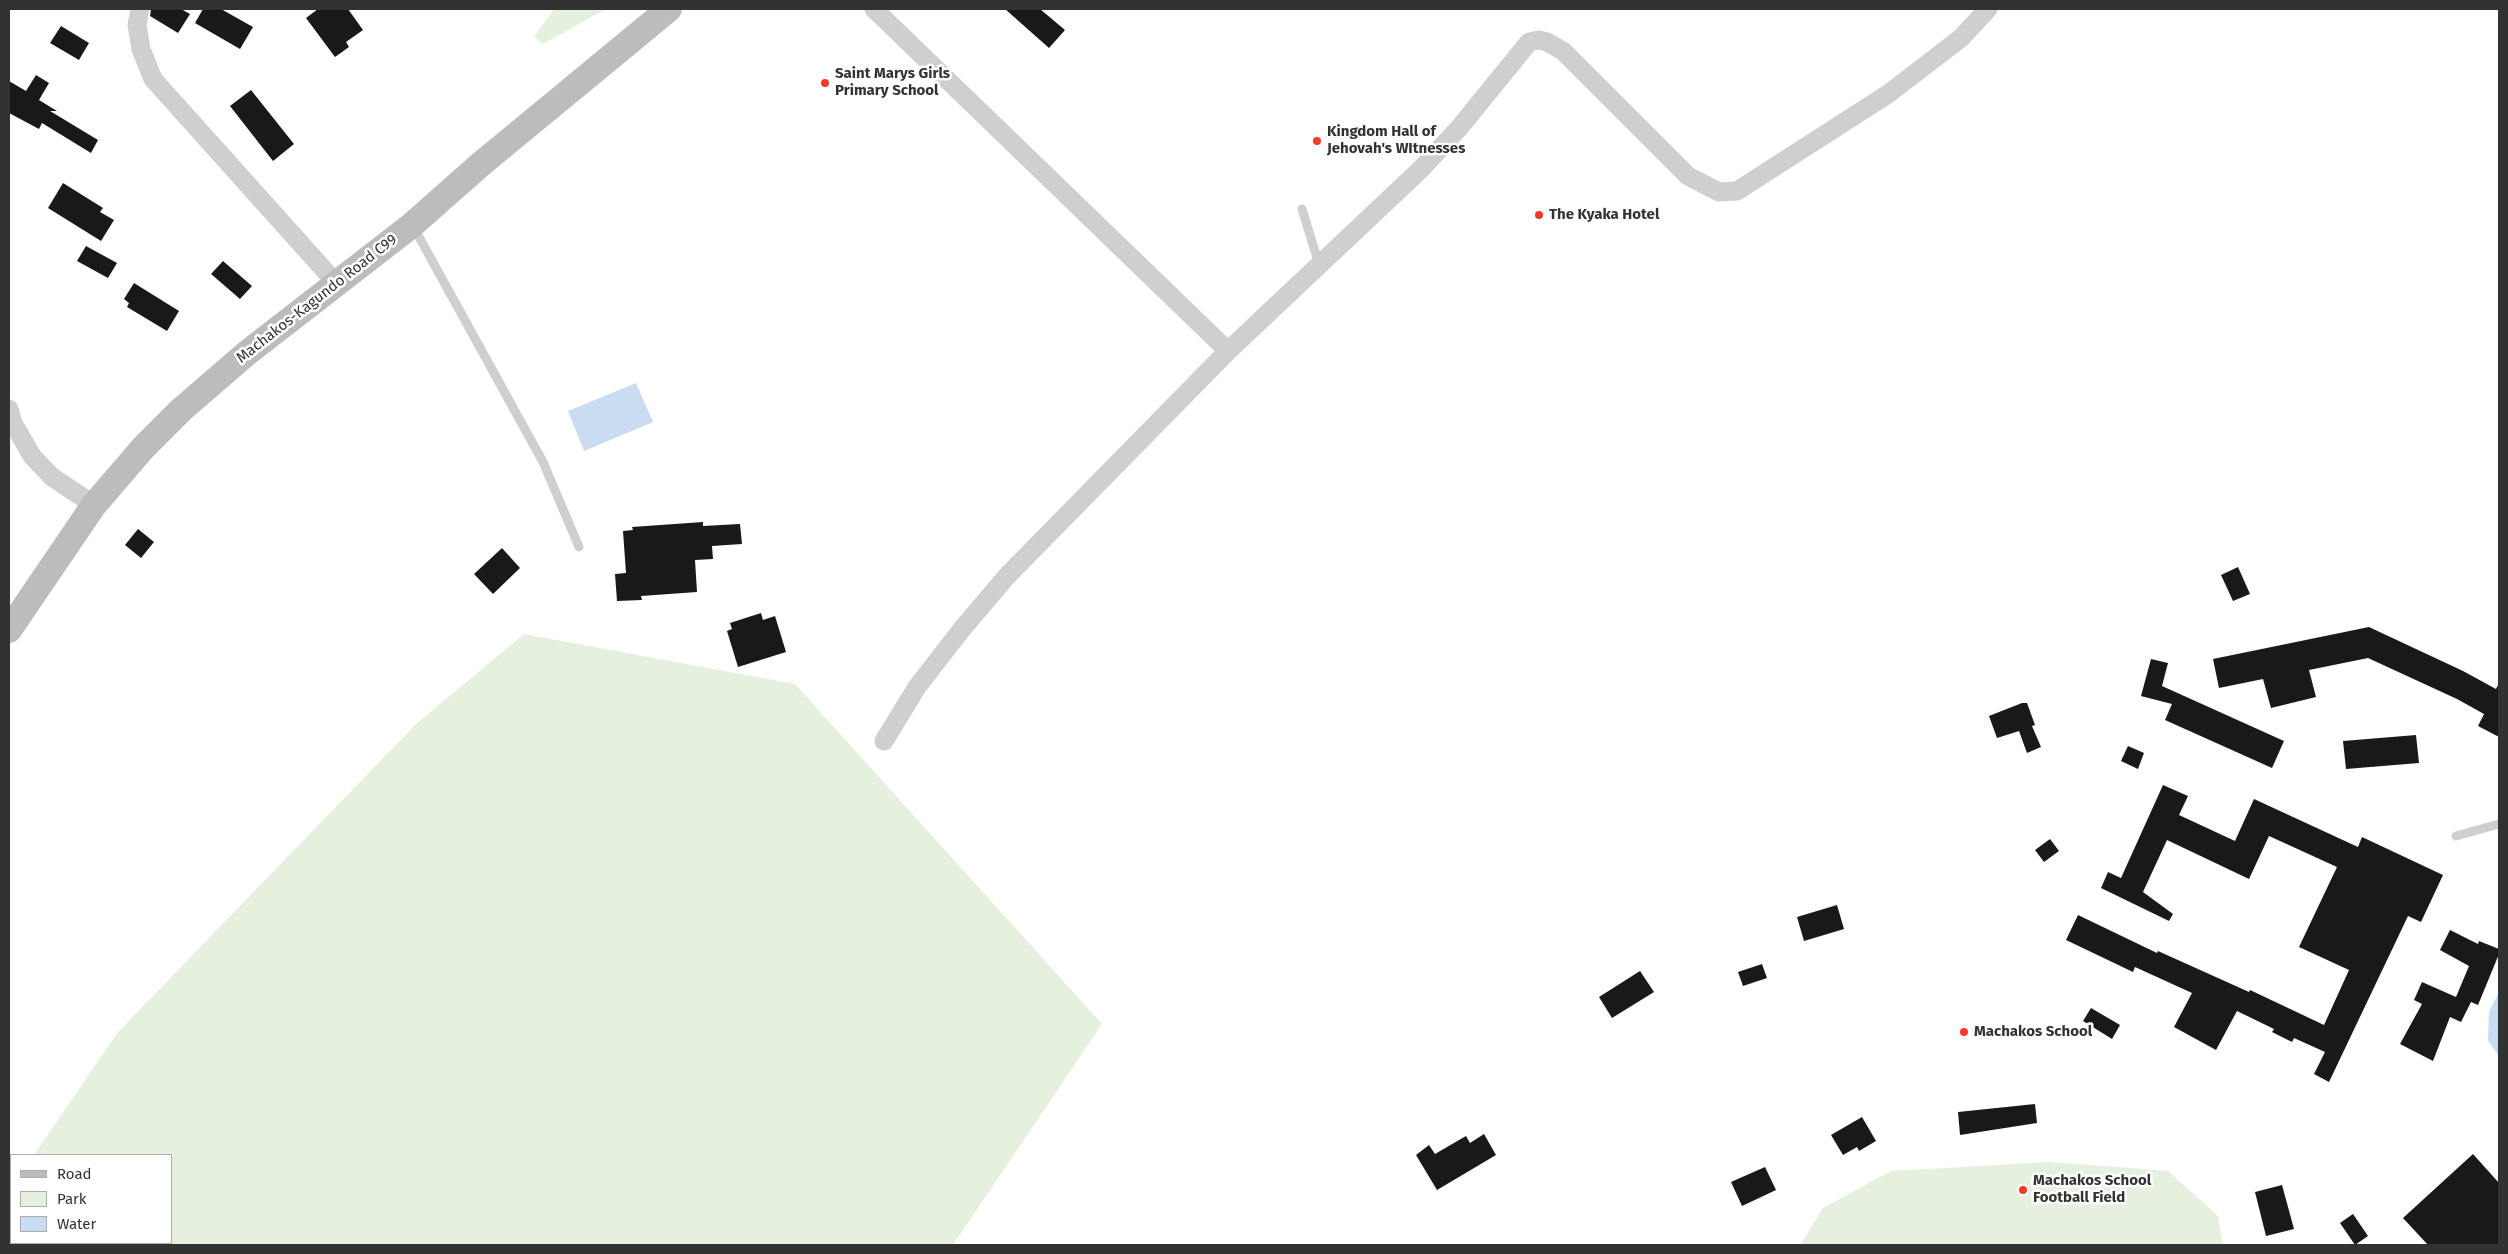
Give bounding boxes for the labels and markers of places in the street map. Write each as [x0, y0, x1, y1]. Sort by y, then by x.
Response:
place label: Saint Marys Girls Primary School [835, 65, 950, 100]
marker: Saint Marys Girls Primary School [819, 77, 831, 89]
place label: Kingdom Hall of Jehovah's WItnesses [1327, 123, 1465, 158]
marker: Kingdom Hall of Jehovah's WItnesses [1311, 135, 1323, 147]
place label: The Kyaka Hotel [1549, 206, 1659, 224]
marker: The Kyaka Hotel [1533, 209, 1545, 221]
place label: Machakos School [1974, 1023, 2092, 1041]
marker: Machakos School [1958, 1026, 1970, 1038]
place label: Machakos School Football Field [2033, 1172, 2151, 1207]
marker: Machakos School Football Field [2017, 1184, 2029, 1196]

